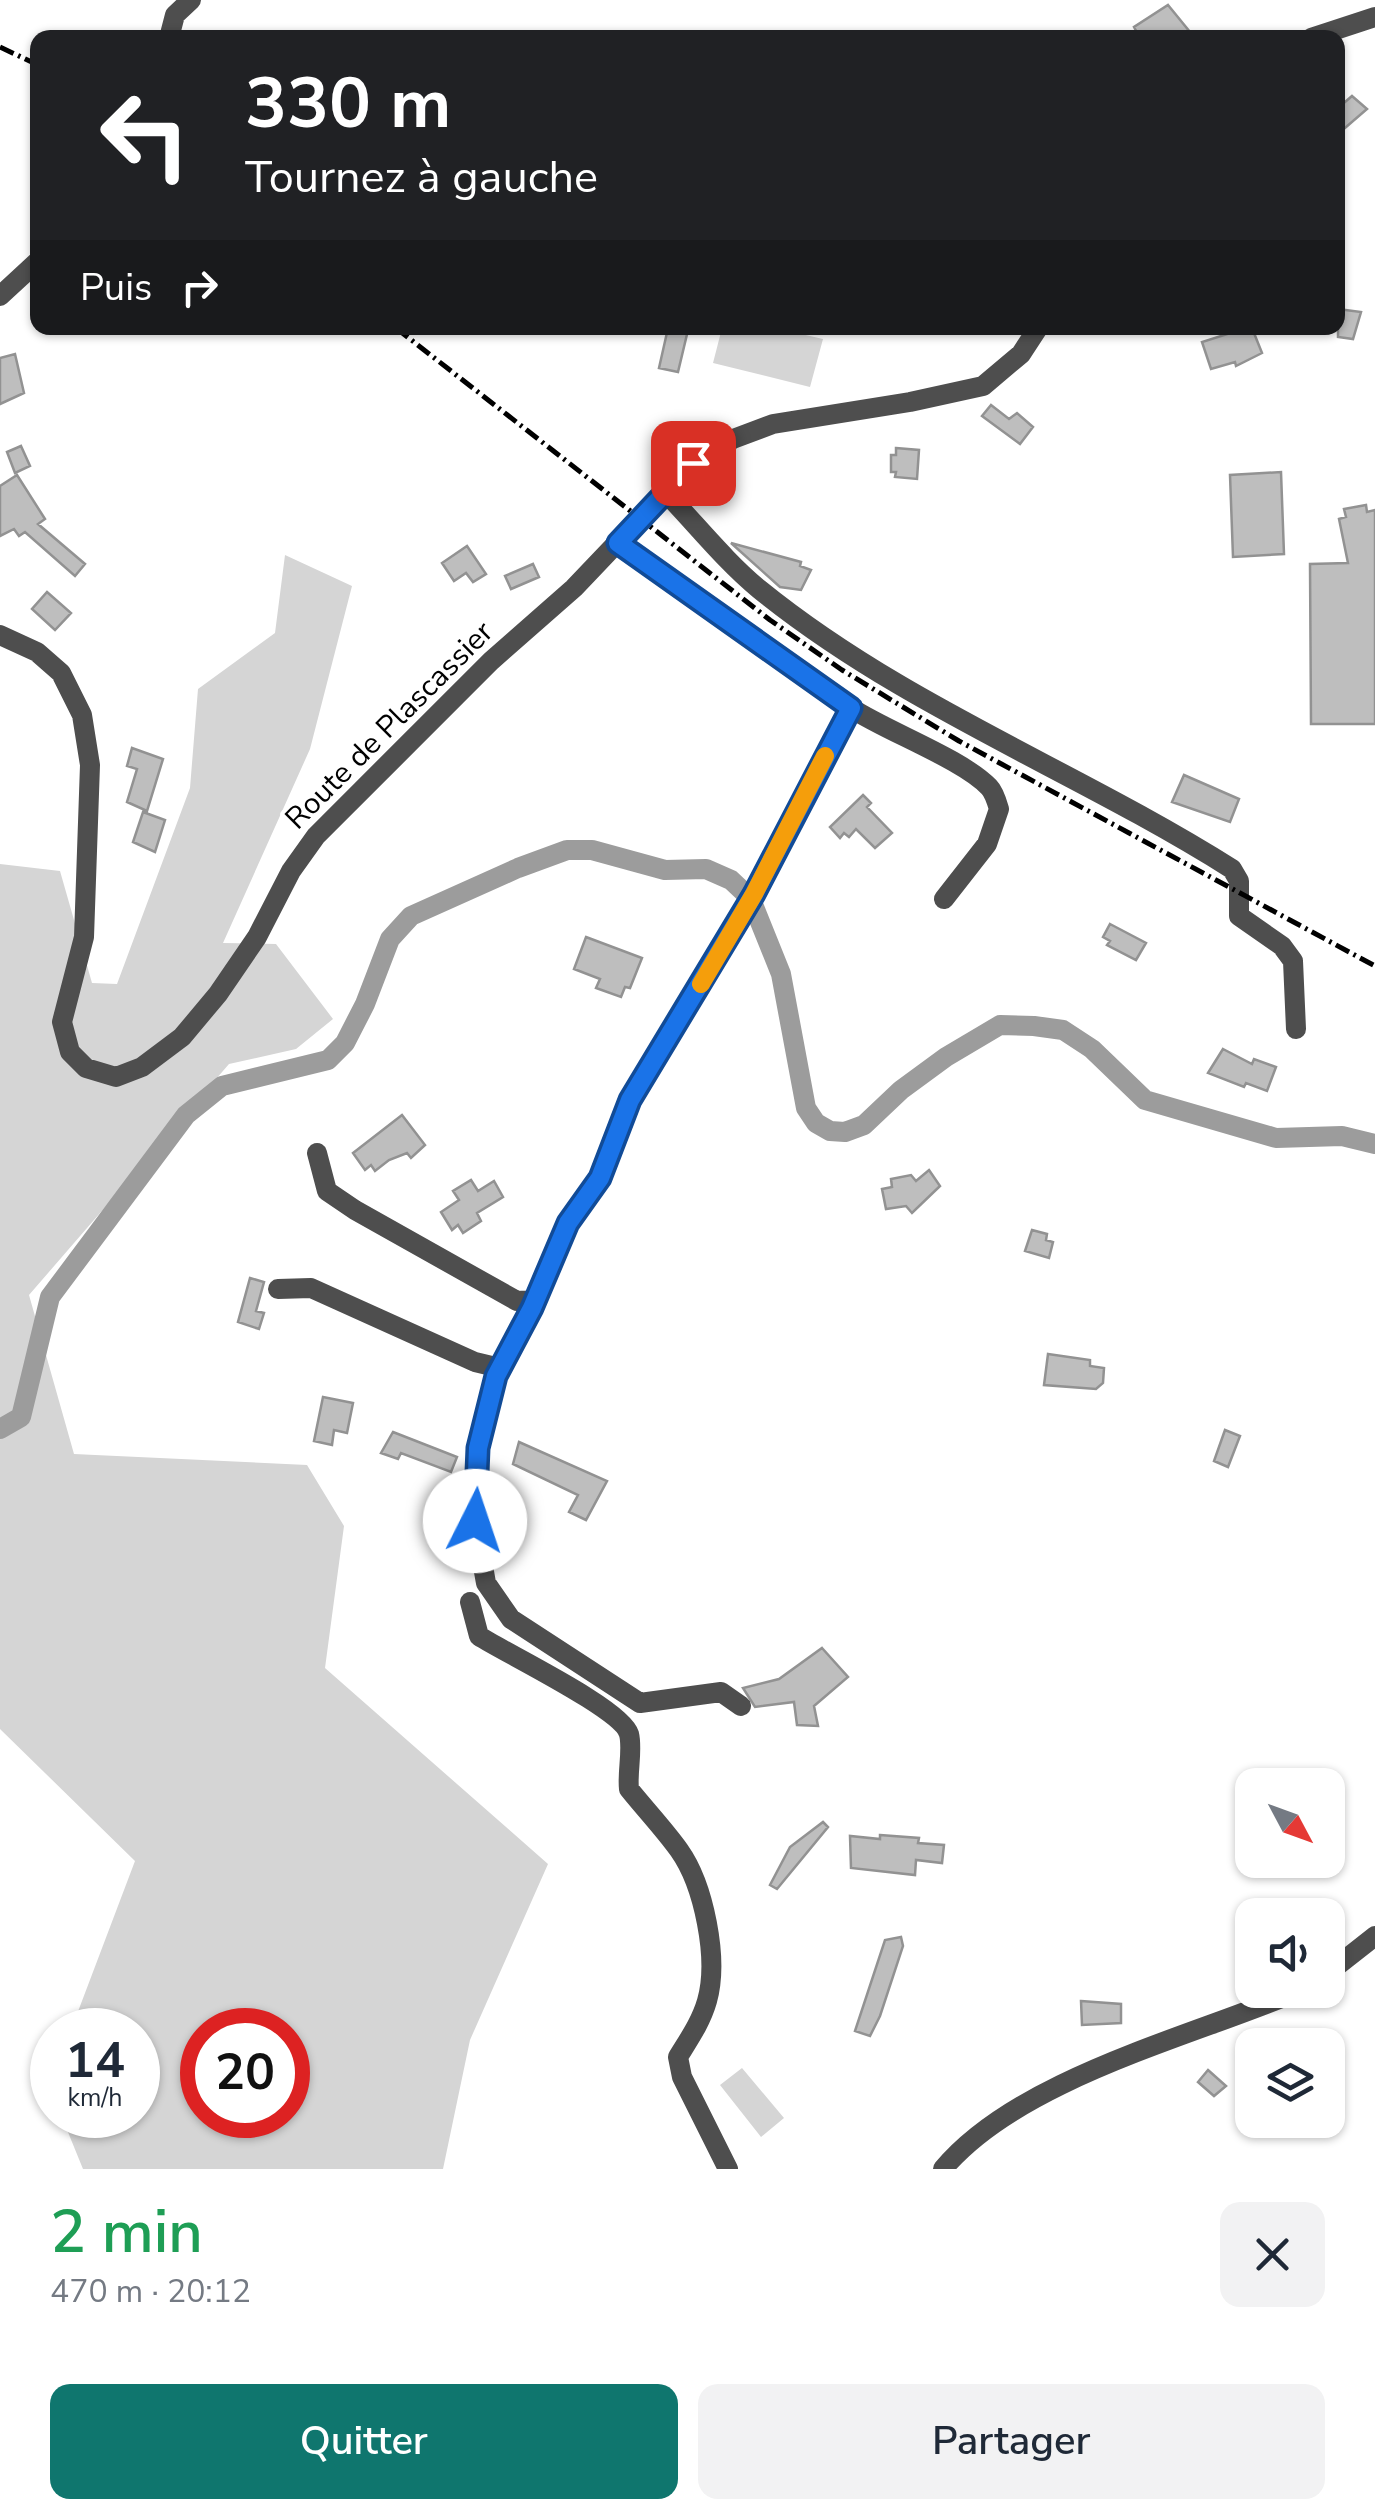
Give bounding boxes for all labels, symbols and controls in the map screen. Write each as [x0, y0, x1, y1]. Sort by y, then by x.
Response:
text: 330 m [245, 56, 451, 152]
icon: left [80, 70, 210, 200]
text: Tournez à gauche [245, 147, 598, 208]
icon: right [172, 260, 227, 315]
text: Puis [80, 262, 152, 313]
pin [651, 421, 736, 506]
icon: arrive [666, 436, 721, 491]
street label: Route de Plascassier [276, 612, 503, 838]
position arrow [423, 1469, 527, 1573]
north arrow [1235, 1768, 1345, 1878]
map controls [1235, 1768, 1345, 2138]
button: sound [1235, 1898, 1345, 2008]
speed limit sign: 20 [180, 2008, 310, 2138]
text: 14 [65, 2026, 125, 2095]
button: layers [1235, 2028, 1345, 2138]
text: km/h [67, 2081, 123, 2115]
text: 2 min [50, 2191, 203, 2273]
button: close [1220, 2202, 1325, 2307]
text: 470 m · 20:12 [50, 2270, 251, 2313]
button: Quitter [50, 2384, 678, 2499]
button: Partager [698, 2384, 1325, 2499]

